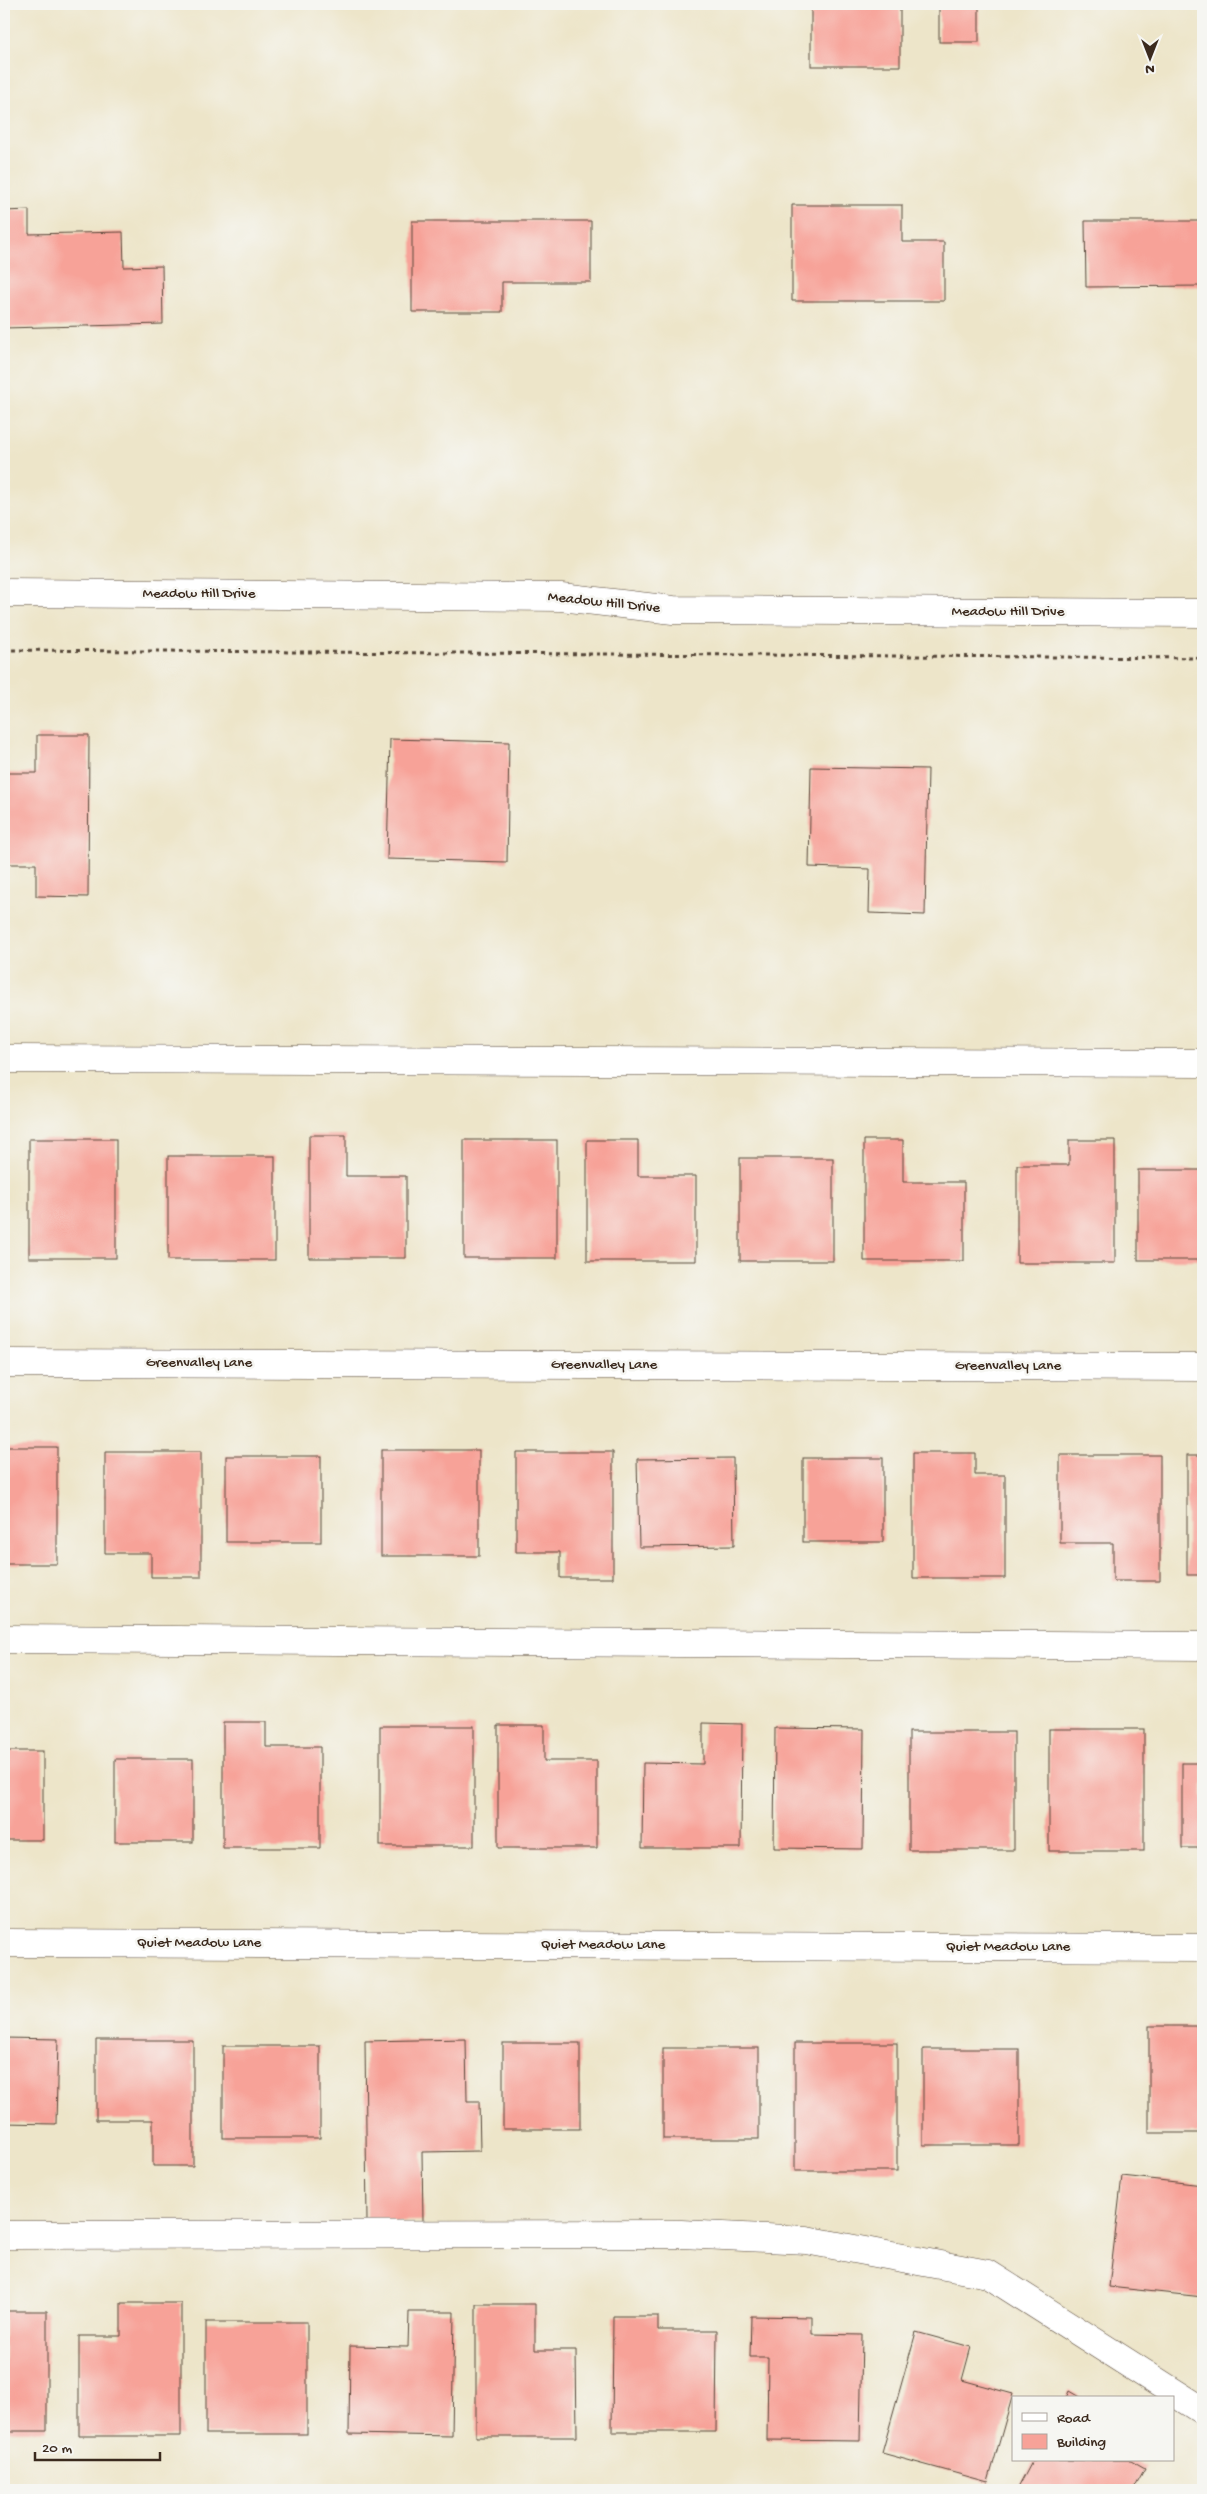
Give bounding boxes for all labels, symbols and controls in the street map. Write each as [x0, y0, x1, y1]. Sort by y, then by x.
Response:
north arrow [1124, 32, 1174, 82]
text: N [1145, 60, 1155, 77]
street label: Meadow Hill Drive [143, 585, 256, 603]
street label: Meadow Hill Drive [547, 588, 661, 618]
street label: Meadow Hill Drive [952, 603, 1065, 621]
street label: Greenvalley Lane [146, 1354, 252, 1372]
street label: Greenvalley Lane [551, 1356, 657, 1374]
street label: Greenvalley Lane [955, 1357, 1061, 1375]
street label: Quiet Meadow Lane [137, 1934, 262, 1952]
street label: Quiet Meadow Lane [541, 1936, 666, 1954]
street label: Quiet Meadow Lane [946, 1938, 1071, 1956]
legend [1012, 2396, 1174, 2462]
text: Road [1057, 2410, 1091, 2428]
scale bar [35, 2429, 160, 2461]
text: Building [1056, 2434, 1106, 2452]
text: 20 m [42, 2440, 72, 2458]

